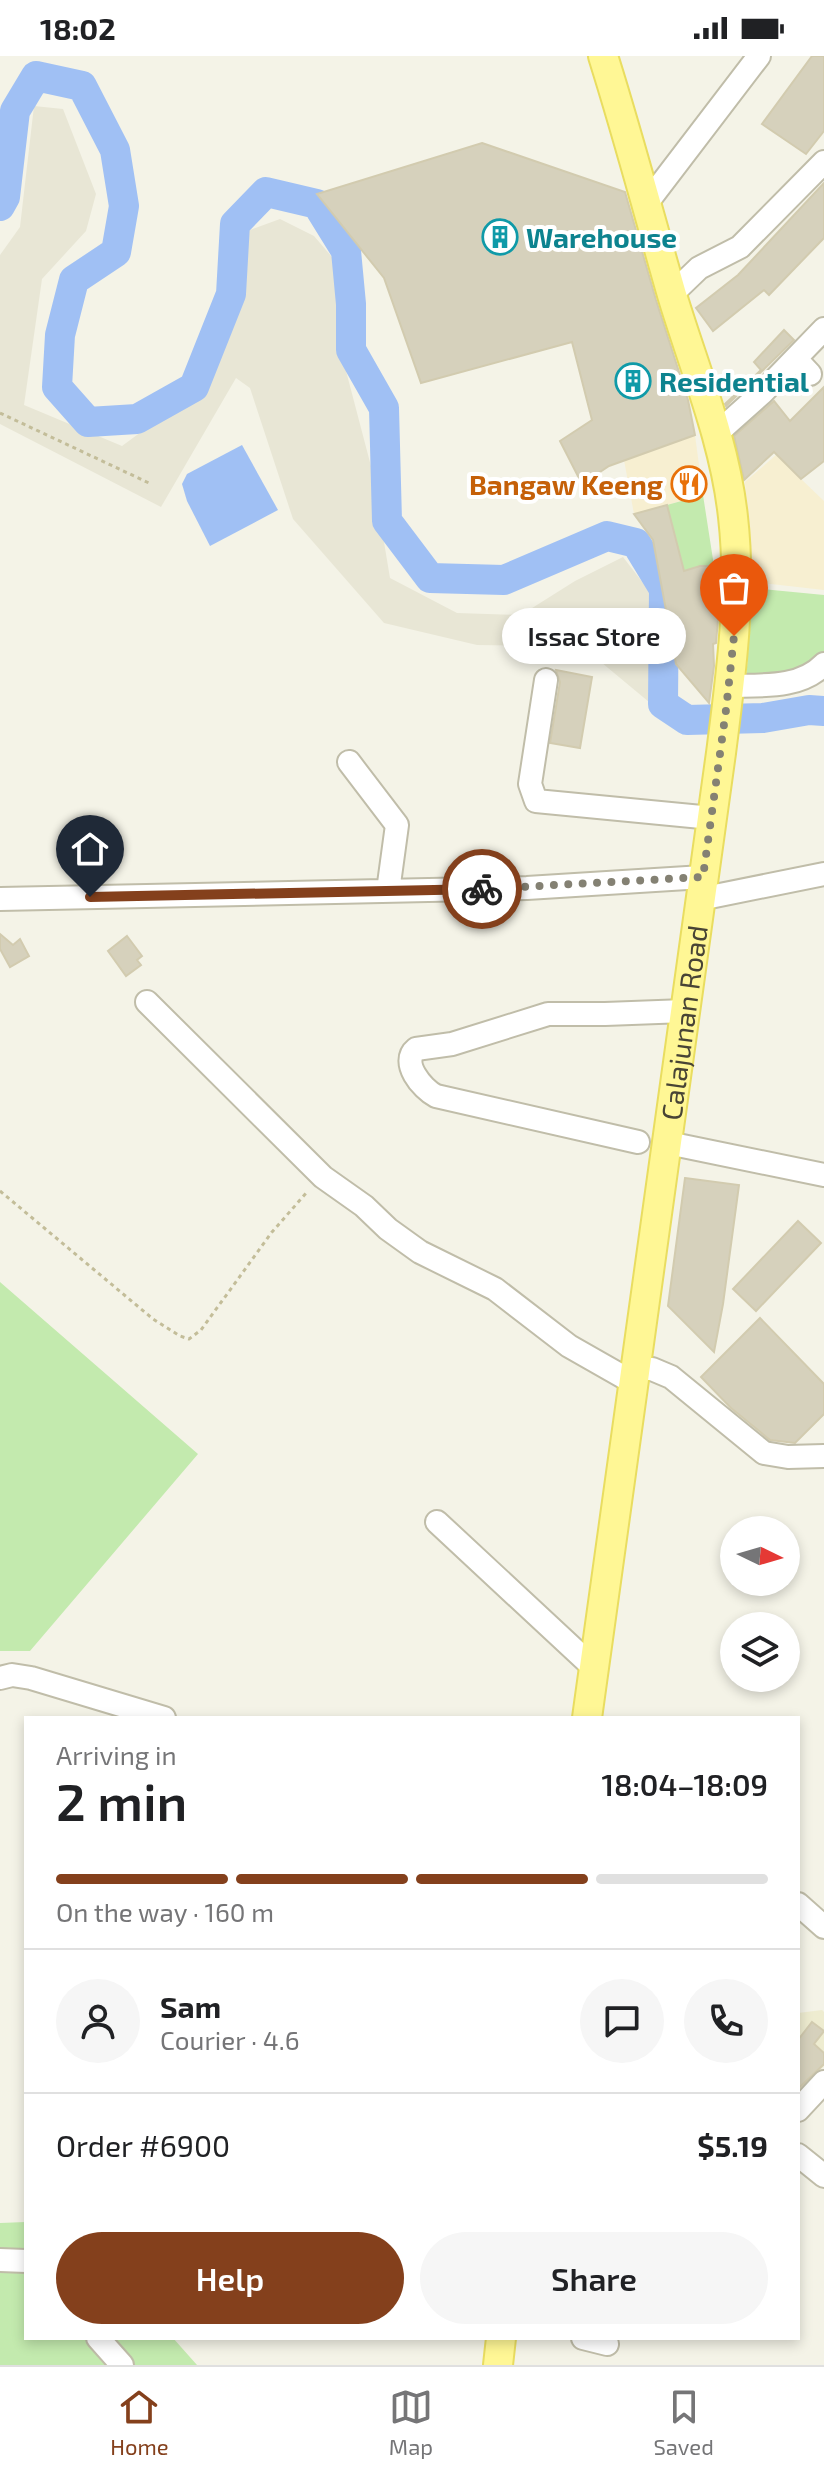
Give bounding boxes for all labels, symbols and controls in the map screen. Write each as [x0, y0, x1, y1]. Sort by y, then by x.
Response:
text: 18:02 [40, 10, 116, 46]
building icon: Warehouse [481, 218, 519, 256]
place label: Warehouse [526, 220, 677, 254]
building icon: Residential [614, 362, 652, 400]
place label: Residential [659, 364, 810, 398]
restaurant icon: Bangaw Keeng [670, 465, 708, 503]
place label: Bangaw Keeng [469, 467, 663, 501]
pin [700, 554, 768, 636]
icon: bag [712, 566, 756, 610]
callout: Issac Store [502, 608, 686, 664]
text: Issac Store [528, 620, 660, 651]
pin [56, 815, 124, 897]
icon: home [68, 827, 112, 871]
courier [442, 849, 522, 929]
icon: bike [460, 867, 504, 911]
street label: Calajunan Road [653, 923, 714, 1122]
north arrow [720, 1516, 800, 1596]
map controls [720, 1516, 800, 1692]
button: layers [720, 1612, 800, 1692]
text: Arriving in [56, 1739, 177, 1770]
text: 18:04–18:09 [601, 1766, 768, 1802]
text: 2 min [56, 1769, 187, 1831]
text: On the way · 160 m [56, 1896, 274, 1927]
button: person [56, 1979, 140, 2063]
button: chat [580, 1979, 664, 2063]
button: phone [684, 1979, 768, 2063]
text: Sam [160, 1988, 221, 2024]
text: Courier · 4.6 [160, 2024, 300, 2055]
text: Order #6900 [56, 2127, 230, 2163]
text: $5.19 [697, 2127, 768, 2163]
button: Help [56, 2232, 404, 2324]
button: Share [420, 2232, 768, 2324]
tab: Home [110, 2385, 168, 2459]
tab: Map [389, 2385, 433, 2459]
tab: Saved [653, 2385, 714, 2459]

